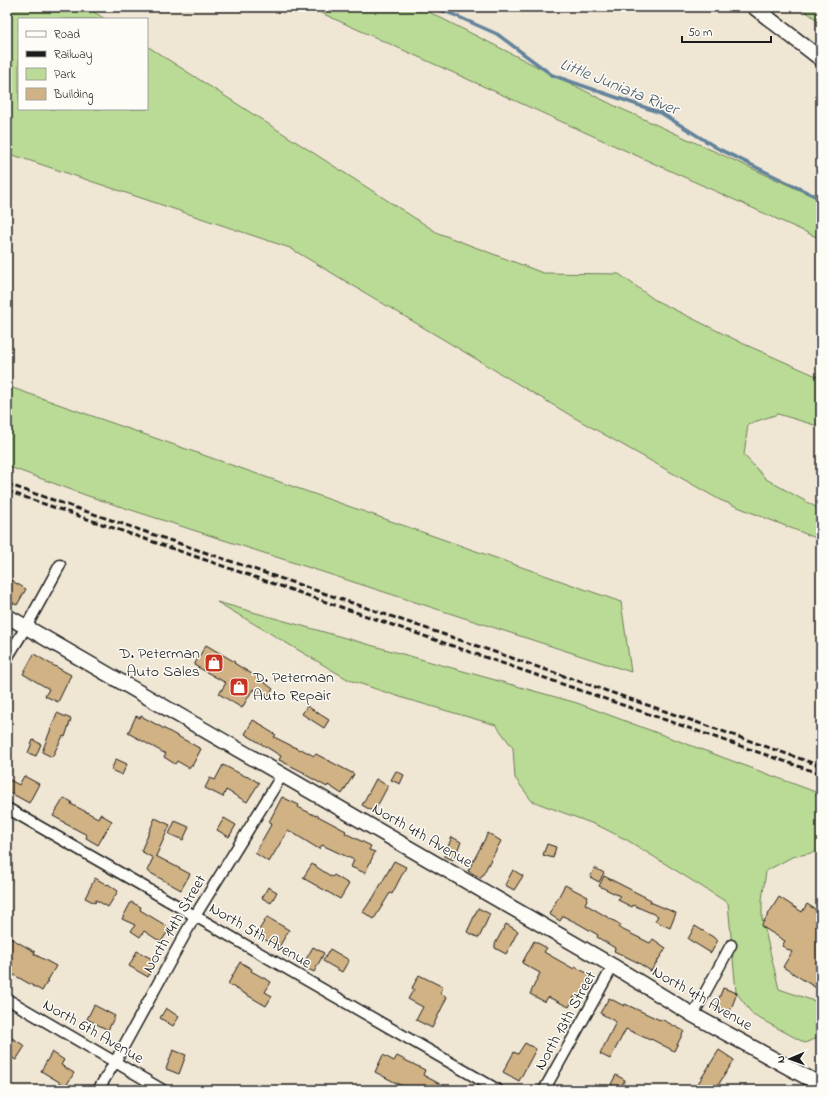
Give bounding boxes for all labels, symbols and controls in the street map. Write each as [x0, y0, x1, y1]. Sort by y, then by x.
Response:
legend [18, 18, 148, 110]
scale bar [682, 18, 771, 44]
text: 50 m [688, 24, 712, 42]
text: Road [54, 26, 80, 44]
text: Railway [54, 46, 93, 65]
water label: Little Juniata River [556, 52, 684, 123]
text: Park [54, 66, 76, 84]
text: Building [53, 86, 93, 105]
place label: D. Peterman Auto Sales [118, 642, 200, 684]
shop icon: D. Peterman Auto Sales [203, 652, 225, 674]
place label: D. Peterman Auto Repair [252, 666, 334, 708]
shop icon: D. Peterman Auto Repair [228, 676, 250, 698]
street label: North 4th Avenue [367, 797, 477, 875]
street label: North 14th Street [137, 870, 213, 978]
street label: North 5th Avenue [204, 897, 317, 976]
street label: North 4th Avenue [647, 960, 757, 1038]
street label: North 13th Street [529, 967, 603, 1075]
street label: North 6th Avenue [38, 993, 149, 1071]
north arrow [770, 1039, 810, 1079]
text: N [773, 1055, 789, 1063]

